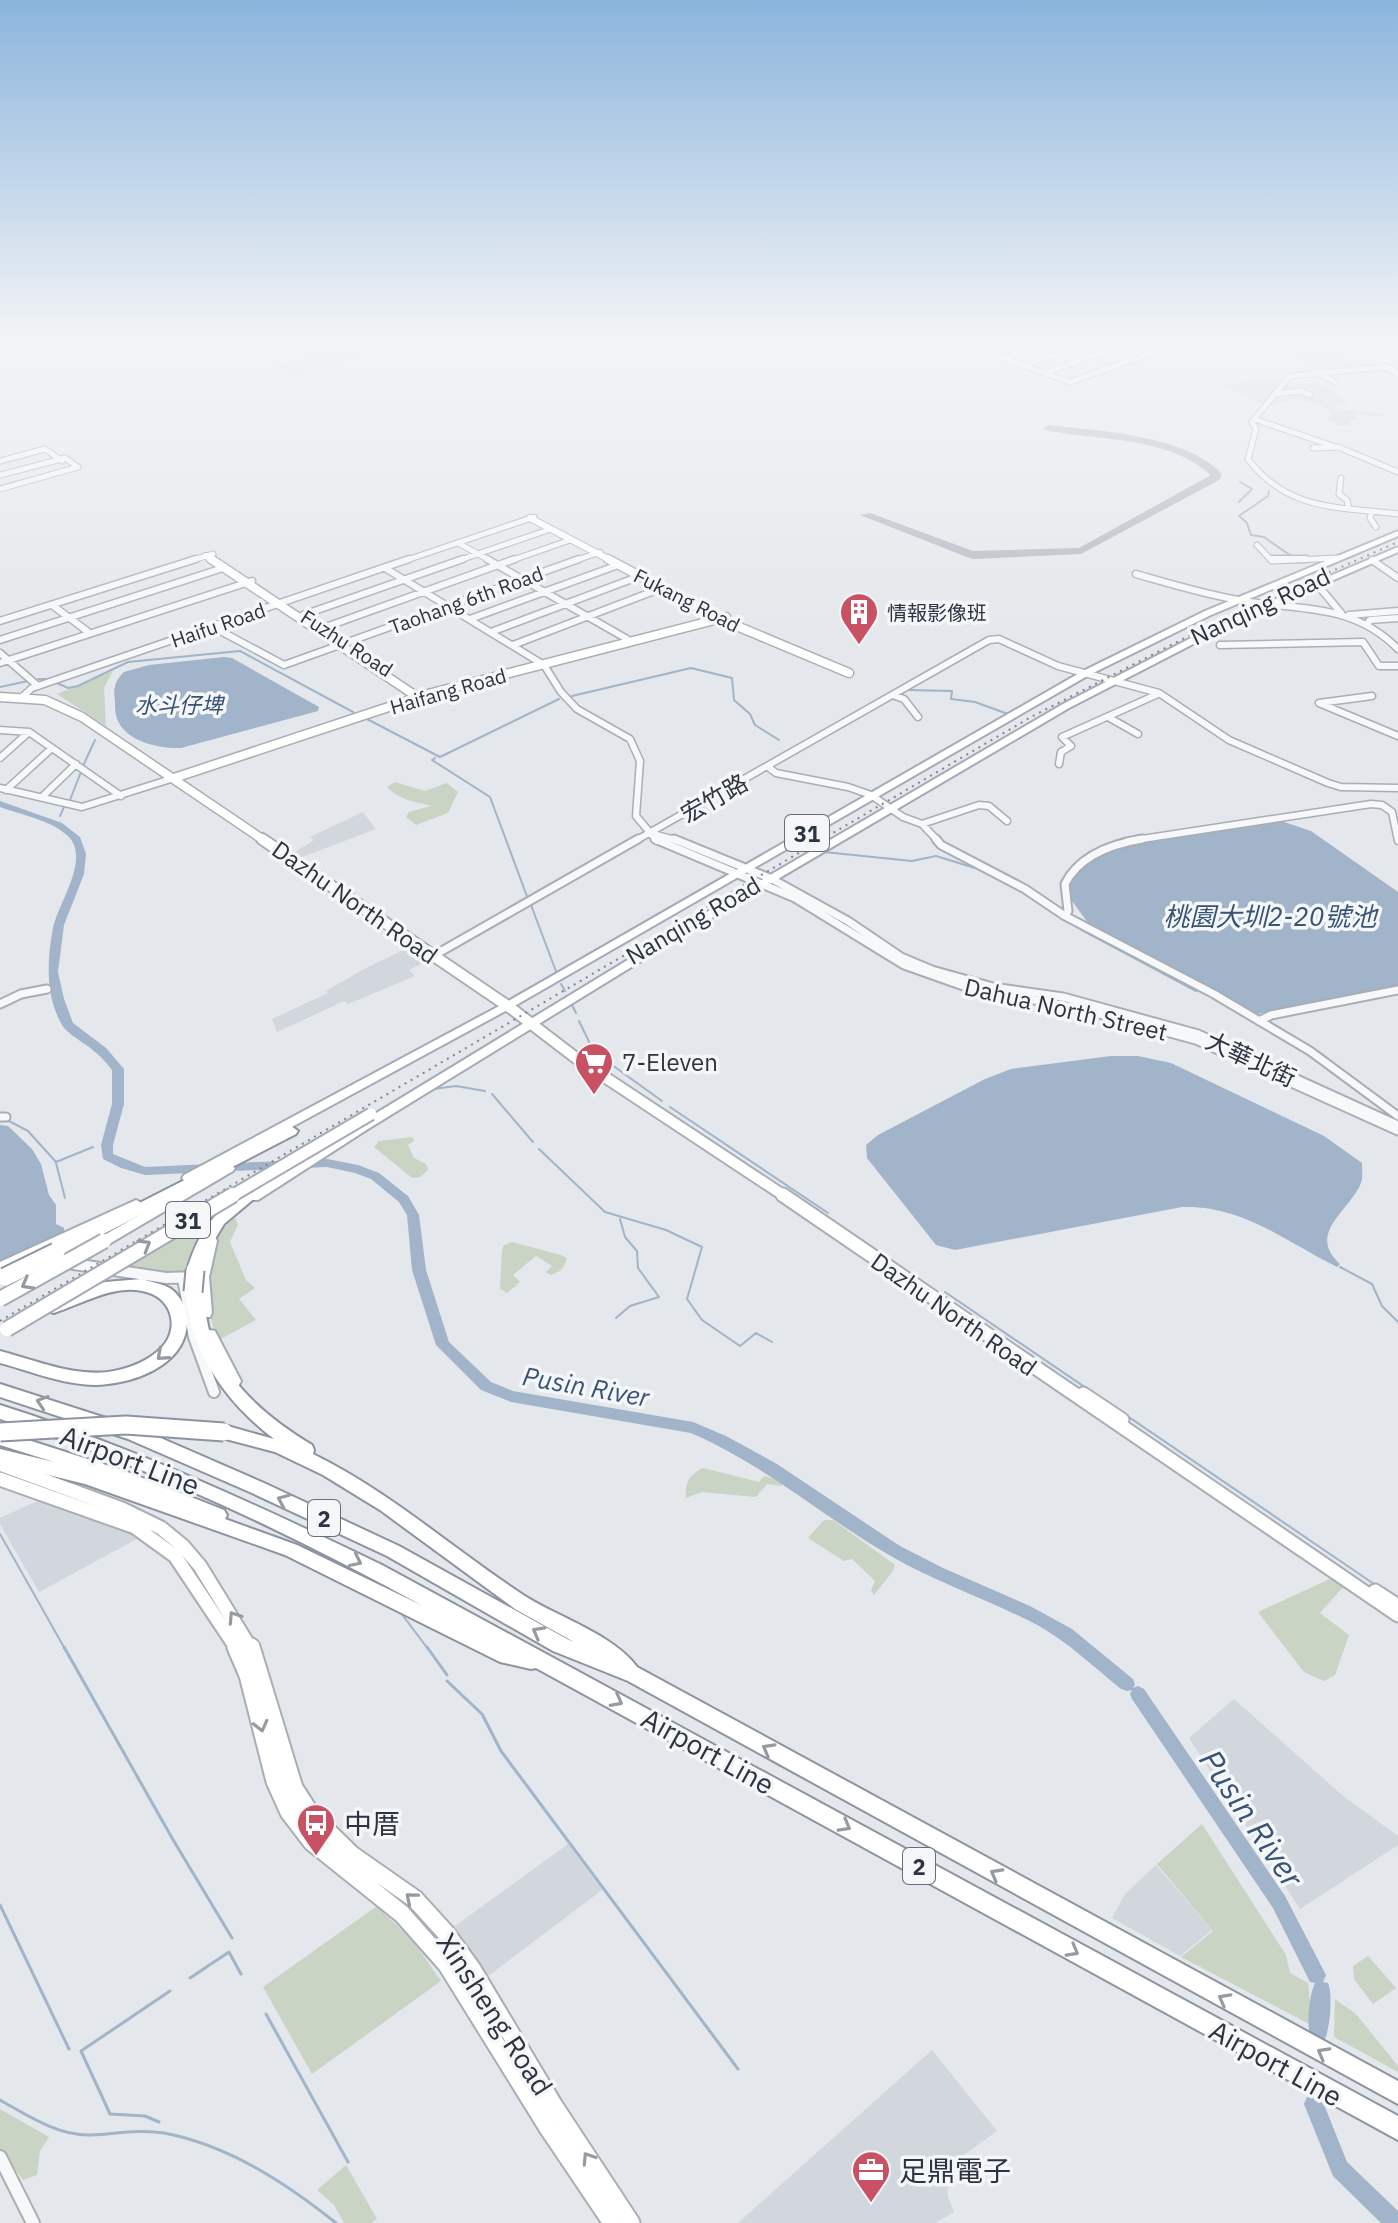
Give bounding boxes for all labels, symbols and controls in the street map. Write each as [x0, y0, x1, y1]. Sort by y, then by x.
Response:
street label: Taohang 6th Road [385, 560, 547, 640]
street label: Nanqing Road [1185, 560, 1335, 652]
street label: Fukang Road [629, 562, 745, 638]
building icon: 情報影像班 [838, 591, 880, 646]
street label: Haifu Road [167, 596, 269, 654]
place label: 情報影像班 [887, 599, 987, 626]
street label: Fuzhu Road [296, 603, 398, 683]
street label: Haifang Road [387, 662, 509, 720]
water label: 水斗仔埤 [135, 690, 226, 719]
street label: 宏竹路 [675, 766, 753, 830]
road number: 31 [785, 815, 829, 851]
street label: Dazhu North Road [266, 833, 444, 971]
street label: Nanqing Road [620, 869, 766, 971]
water label: 桃園大圳2-20號池 [1164, 899, 1379, 933]
street label: Dahua North Street [961, 970, 1171, 1048]
street label: 大華北街 [1201, 1024, 1301, 1094]
supermarket icon: 7-Eleven [573, 1041, 615, 1096]
place label: 7-Eleven [622, 1046, 718, 1078]
road number: 31 [166, 1202, 210, 1238]
one-way arrow [136, 1240, 151, 1255]
street label: Dazhu North Road [865, 1245, 1043, 1383]
one-way arrow [21, 1274, 35, 1289]
one-way arrow [156, 1345, 171, 1359]
water label: Pusin River [520, 1358, 654, 1414]
one-way arrow [36, 1396, 50, 1412]
street label: Airport Line [55, 1417, 205, 1503]
one-way arrow [277, 1493, 291, 1509]
road number: 2 [308, 1500, 340, 1536]
one-way arrow [347, 1551, 362, 1567]
one-way arrow [228, 1611, 243, 1626]
one-way arrow [532, 1627, 547, 1642]
one-way arrow [608, 1691, 623, 1707]
street label: Airport Line [635, 1699, 781, 1803]
one-way arrow [251, 1719, 268, 1733]
water label: Pusin River [1191, 1741, 1314, 1896]
one-way arrow [762, 1743, 777, 1758]
bus stop icon: 中厝 [295, 1802, 337, 1857]
place label: 中厝 [344, 1805, 400, 1842]
one-way arrow [837, 1816, 851, 1831]
road number: 2 [903, 1848, 935, 1884]
one-way arrow [990, 1868, 1005, 1884]
one-way arrow [405, 1893, 420, 1907]
street label: Xinsheng Road [429, 1926, 561, 2102]
one-way arrow [1065, 1941, 1079, 1956]
one-way arrow [1218, 1993, 1233, 2008]
street label: Airport Line [1203, 2011, 1349, 2115]
one-way arrow [1316, 2047, 1331, 2062]
office icon: 足鼎電子 [850, 2149, 892, 2204]
one-way arrow [582, 2152, 597, 2167]
place label: 足鼎電子 [899, 2152, 1011, 2189]

